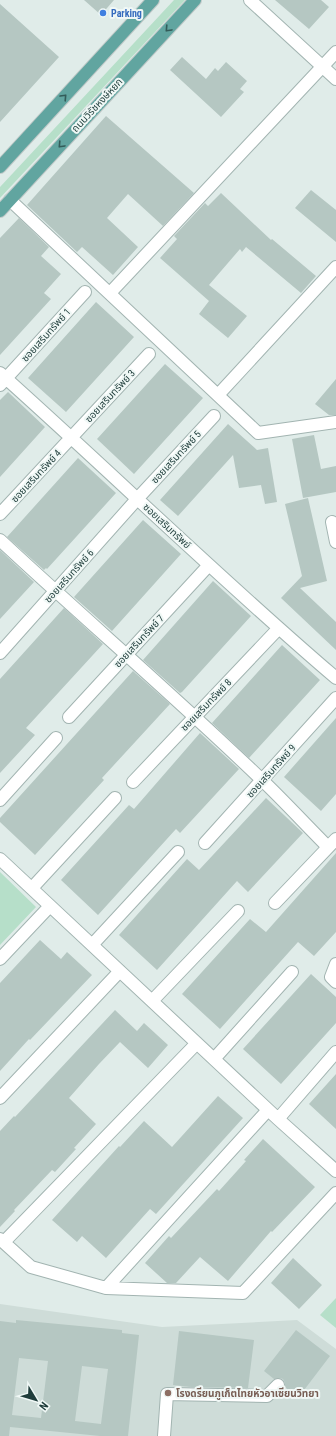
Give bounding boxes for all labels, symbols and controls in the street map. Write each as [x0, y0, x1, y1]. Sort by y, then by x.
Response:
marker: Parking [98, 8, 108, 18]
place label: Parking [111, 8, 142, 19]
one-way arrow [166, 24, 173, 32]
street label: ถนนวิรัชหงษ์หยก [69, 76, 125, 134]
one-way arrow [59, 95, 66, 102]
one-way arrow [58, 140, 66, 148]
street label: ซอยเสริมทรัพย์ 1 [19, 306, 73, 364]
street label: ซอยเสริมทรัพย์ 3 [83, 367, 137, 425]
street label: ซอยเสริมทรัพย์ 5 [149, 428, 203, 486]
street label: ซอยเสริมทรัพย์ 4 [9, 447, 63, 505]
street label: ซอยเสริมทรัพย์ [141, 501, 193, 551]
street label: ซอยเสริมทรัพย์ 6 [42, 547, 96, 605]
street label: ซอยเสริมทรัพย์ 7 [112, 612, 166, 670]
street label: ซอยเสริมทรัพย์ 8 [178, 677, 234, 733]
street label: ซอยเสริมทรัพย์ 9 [244, 742, 298, 800]
north arrow [16, 1380, 56, 1420]
place label: โรงดรียนภูเก็ตไทยหัวอาเซียนวิทยา [176, 1387, 319, 1400]
marker: โรงดรียนภูเก็ตไทยหัวอาเซียนวิทยา [163, 1388, 173, 1398]
text: N [36, 1399, 51, 1413]

